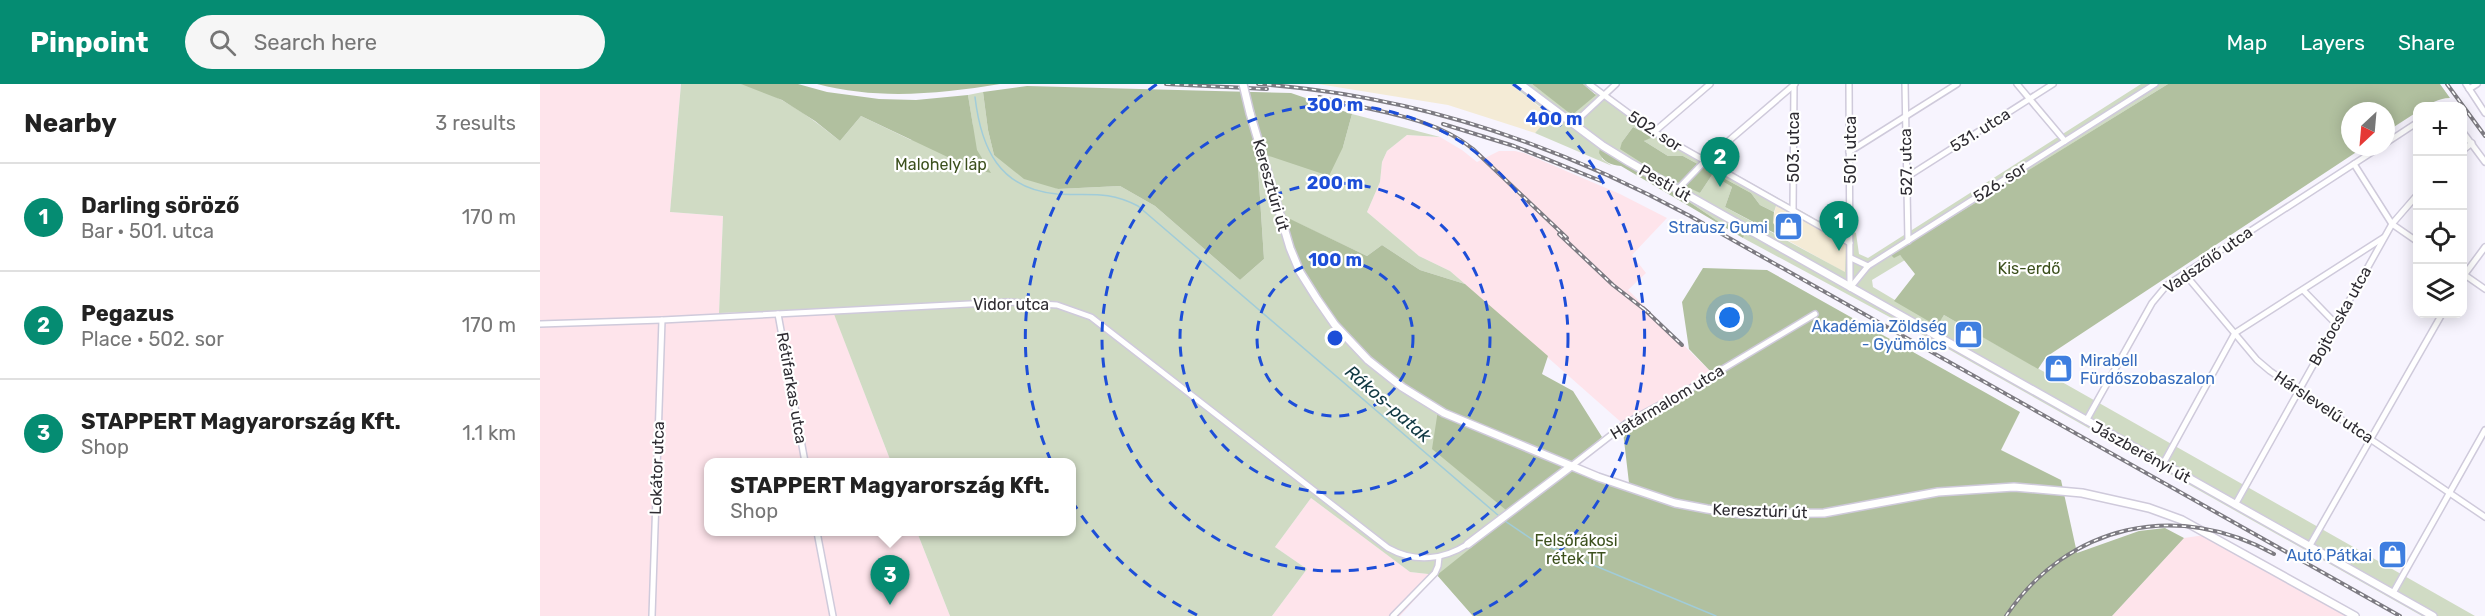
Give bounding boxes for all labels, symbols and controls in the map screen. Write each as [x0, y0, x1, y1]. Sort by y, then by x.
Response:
search box [185, 15, 605, 69]
text: Pinpoint [30, 26, 149, 59]
icon: search [206, 26, 239, 59]
text: Search here [254, 29, 377, 56]
text: Map [2226, 30, 2267, 55]
text: Layers [2300, 30, 2365, 55]
text: Share [2398, 30, 2455, 55]
text: 300 m [1307, 94, 1363, 116]
north arrow [2341, 102, 2395, 156]
map controls [2413, 102, 2467, 318]
button: + [2413, 102, 2467, 156]
street label: 531. utca [1946, 104, 2014, 156]
street label: 502. sor [1624, 107, 1686, 155]
text: Nearby [24, 108, 117, 139]
text: 400 m [1525, 108, 1583, 130]
text: 3 results [435, 111, 516, 135]
street label: 503. utca [1784, 112, 1803, 182]
street label: 501. utca [1841, 116, 1860, 184]
street label: 527. utca [1896, 128, 1916, 196]
street label: Keresztúri út [1249, 137, 1293, 233]
pin: 2 [1700, 138, 1740, 187]
park label: Malohely láp [895, 155, 987, 174]
button: − [2413, 156, 2467, 210]
street label: 526. sor [1970, 158, 2030, 206]
street label: Pesti út [1635, 160, 1695, 206]
text: 200 m [1307, 172, 1363, 194]
text: Darling söröző [81, 192, 239, 219]
pin: 1 [1820, 202, 1858, 251]
text: 1 [39, 205, 48, 229]
text: 170 m [462, 205, 516, 229]
button: locate [2413, 210, 2467, 264]
shop icon: Strausz Gumi [1773, 211, 1805, 243]
place label: Strausz Gumi [1669, 218, 1768, 237]
text: Bar · 501. utca [81, 219, 214, 243]
street label: Vadszőlő utca [2160, 222, 2256, 298]
text: 100 m [1308, 249, 1362, 271]
park label: Kis-erdő [1998, 259, 2060, 278]
street label: Bojtocska utca [2305, 263, 2375, 369]
button: layers [2413, 264, 2467, 318]
street label: Vidor utca [973, 295, 1049, 314]
text: Pegazus [81, 300, 174, 327]
your location [1715, 303, 1744, 332]
text: 2 [37, 313, 50, 337]
text: 170 m [462, 313, 516, 337]
place label: Akadémia Zöldség - Gyümölcs [1811, 317, 1947, 354]
shop icon: Akadémia Zöldség - Gyümölcs [1952, 319, 1984, 351]
text: Place · 502. sor [81, 327, 224, 351]
centre of rings [1325, 328, 1345, 348]
street label: Rétifarkas utca [773, 331, 811, 445]
place label: Mirabell Fürdőszobaszalon [2080, 351, 2215, 388]
shop icon: Mirabell Fürdőszobaszalon [2043, 353, 2075, 385]
water label: Rákos-patak [1340, 361, 1436, 448]
street label: Határmalom utca [1607, 361, 1727, 443]
street label: Hárslevelű utca [2271, 367, 2377, 447]
text: STAPPERT Magyarország Kft. [81, 408, 401, 435]
street label: Jászberényi út [2088, 417, 2194, 487]
text: 3 [37, 421, 50, 445]
text: 1.1 km [462, 421, 516, 445]
street label: Lokátor utca [646, 421, 668, 515]
text: Shop [81, 435, 129, 459]
popup [704, 458, 1076, 536]
text: STAPPERT Magyarország Kft. [730, 472, 1050, 499]
text: Shop [730, 499, 778, 523]
street label: Keresztúri út [1712, 500, 1808, 522]
park label: Felsőrákosi rétek TT [1534, 531, 1618, 568]
shop icon: Autó Pátkai [2377, 539, 2409, 571]
place label: Autó Pátkai [2286, 546, 2372, 565]
pin: 3 [870, 556, 910, 605]

